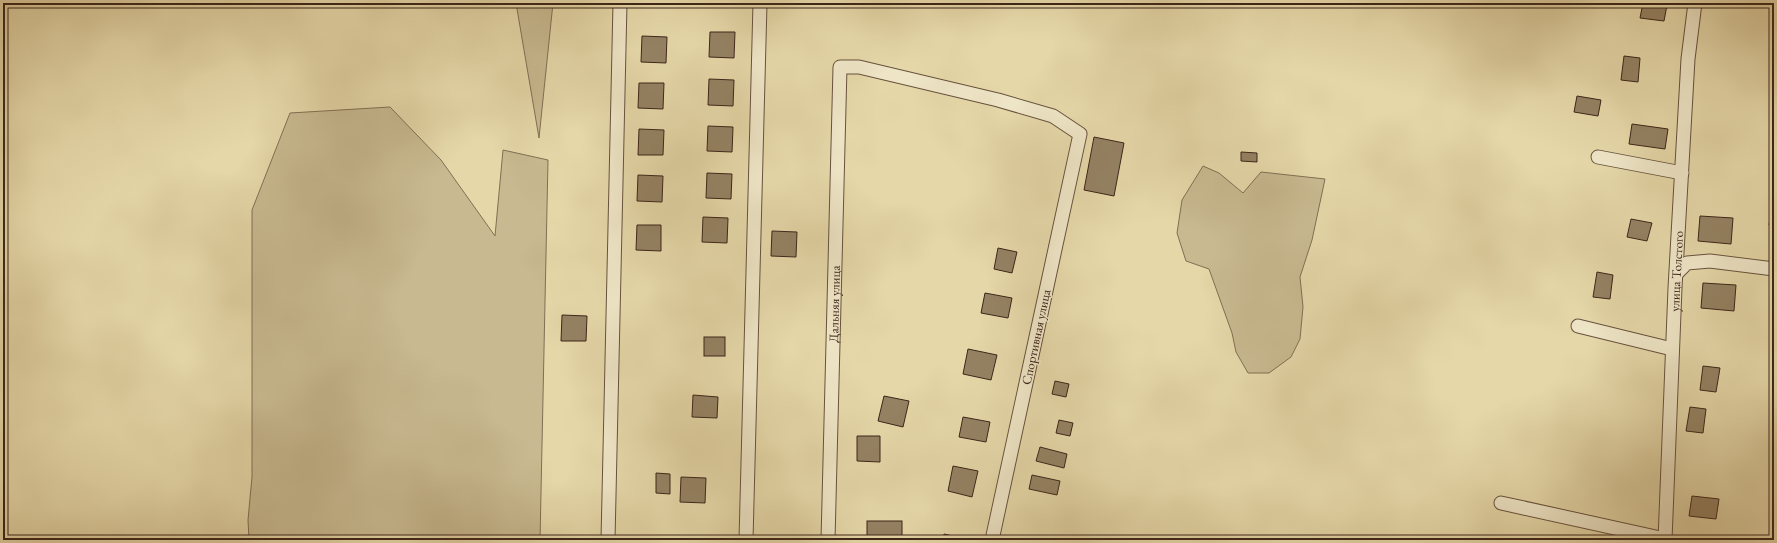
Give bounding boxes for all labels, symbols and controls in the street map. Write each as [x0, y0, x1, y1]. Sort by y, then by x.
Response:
street label: улица Толстого [1666, 230, 1687, 312]
street label: Дальняя улица [825, 265, 843, 343]
street label: Спортивная улица [1018, 287, 1055, 386]

